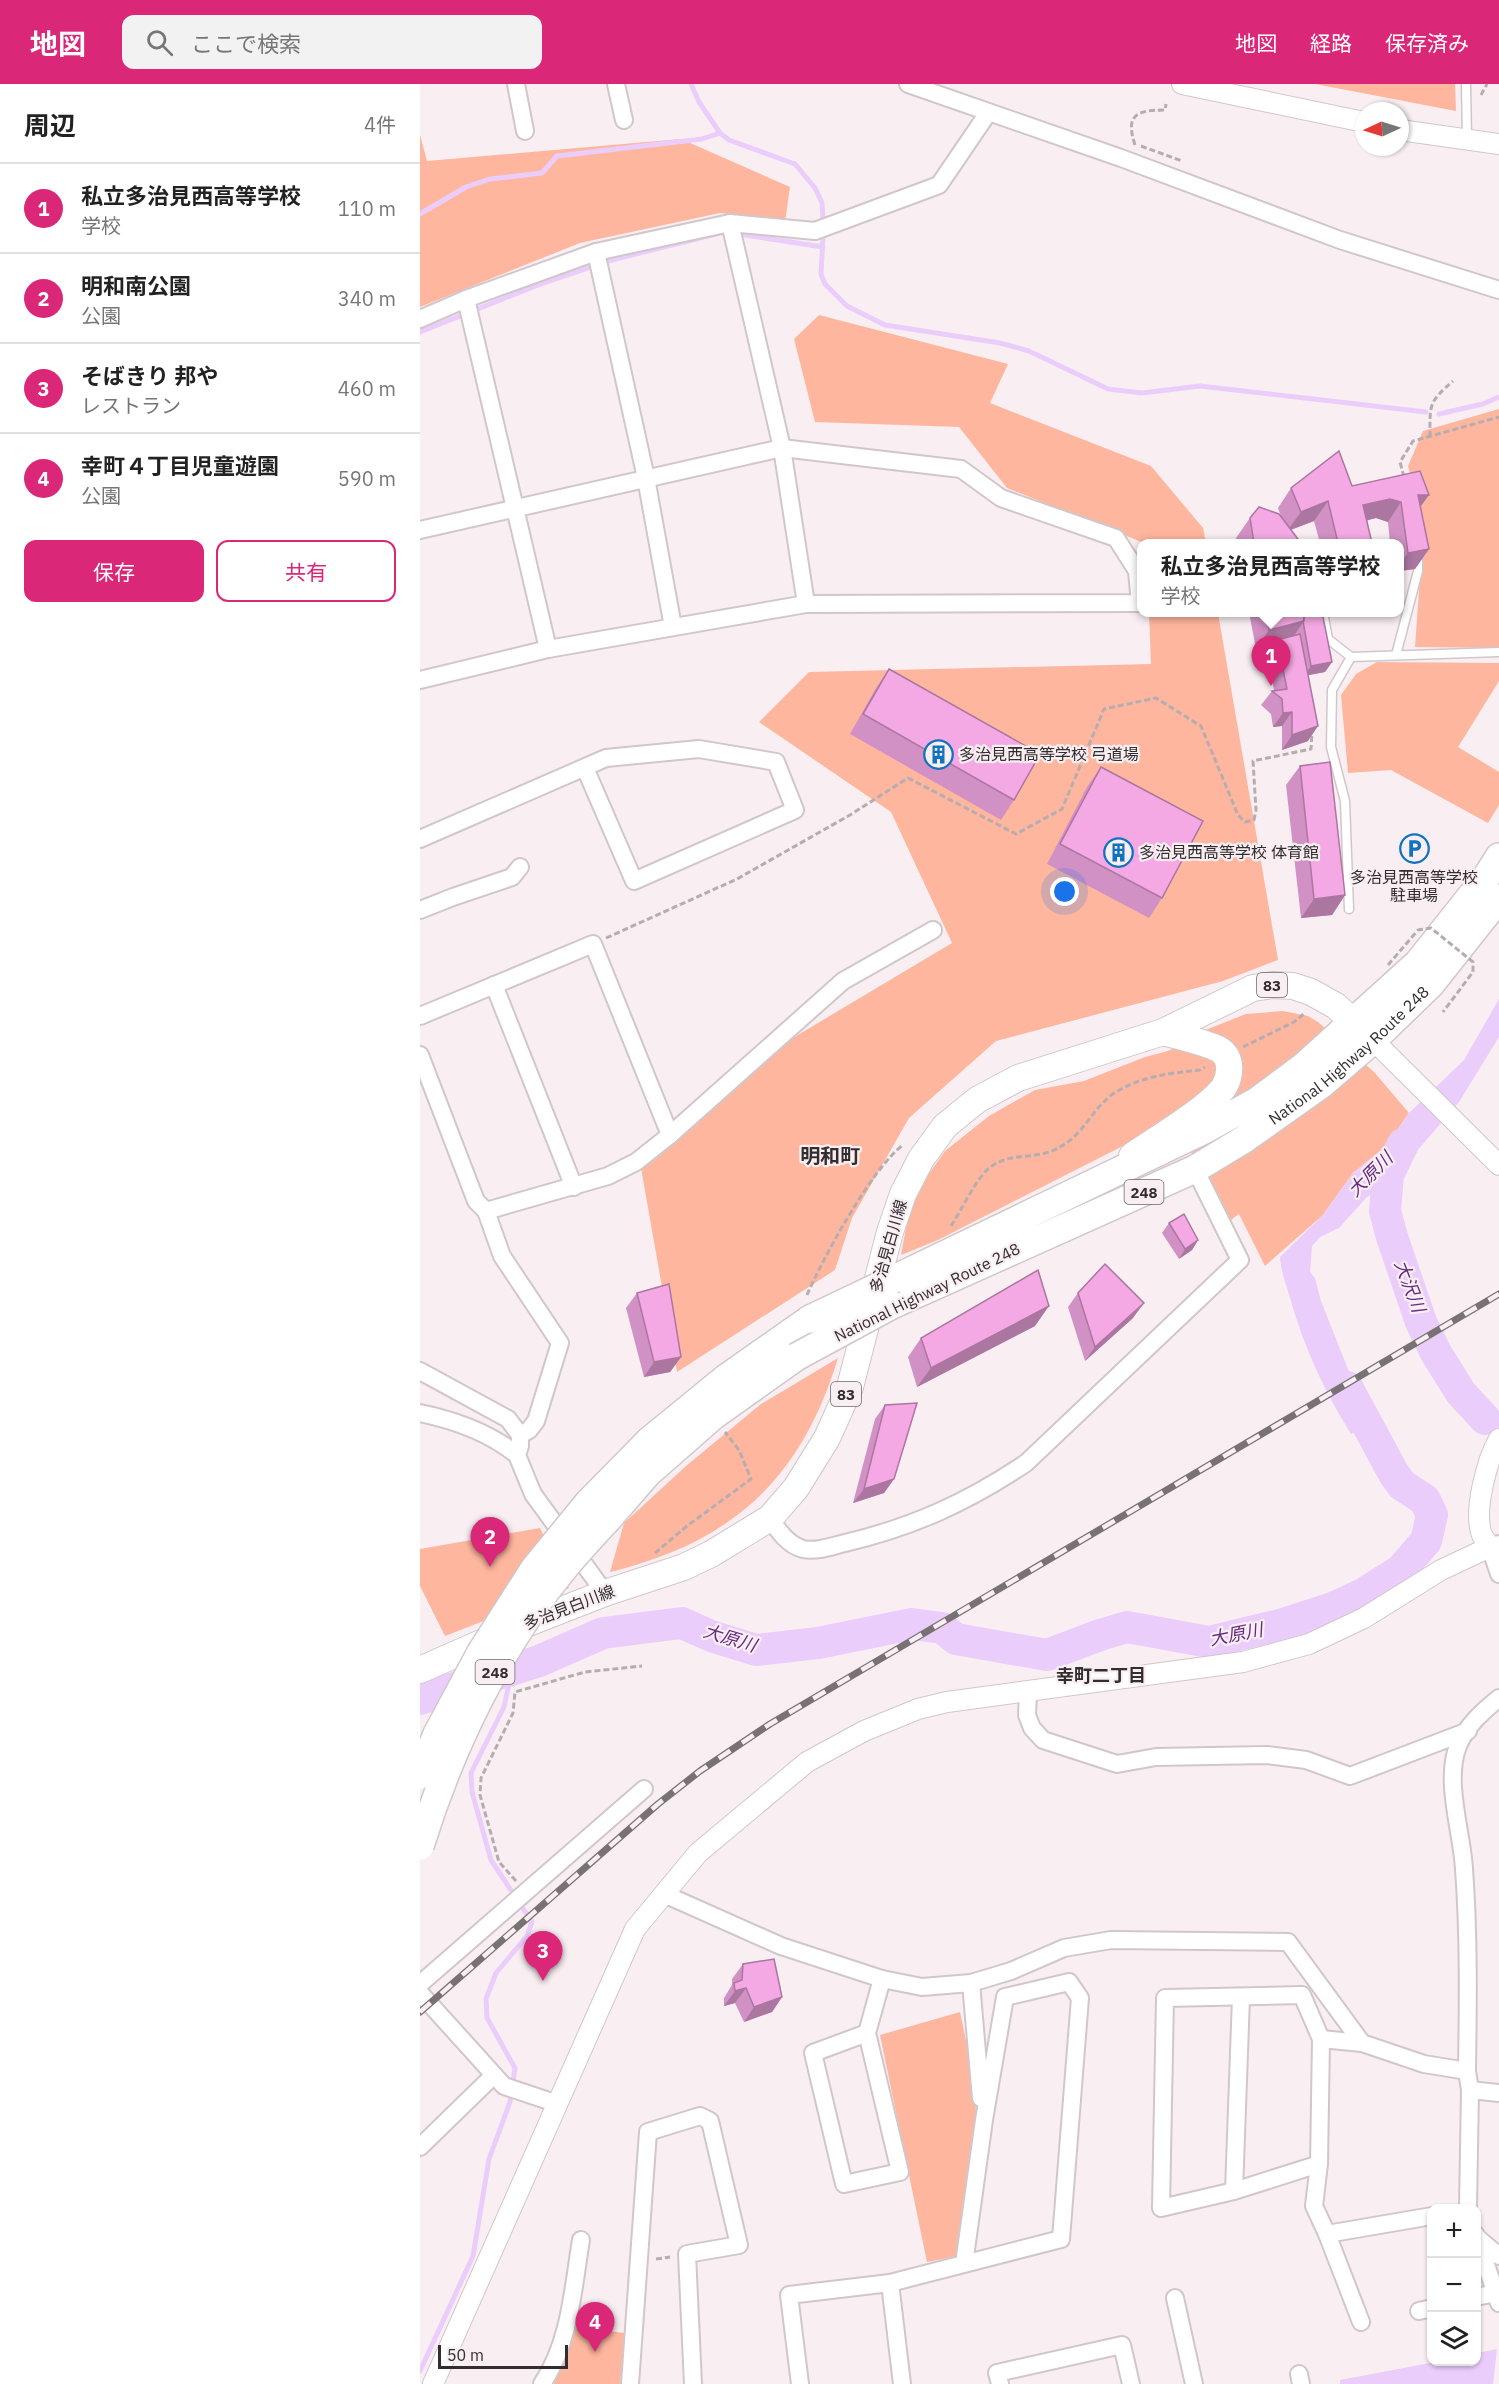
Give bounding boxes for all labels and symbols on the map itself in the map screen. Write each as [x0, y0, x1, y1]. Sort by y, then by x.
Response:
north arrow [1355, 102, 1409, 156]
pin: 1 [1252, 636, 1290, 686]
building icon: 多治見西高等学校 弓道場 [922, 738, 954, 770]
place label: 多治見西高等学校 弓道場 [959, 744, 1139, 764]
parking icon: 多治見西高等学校 駐車場 [1398, 833, 1430, 865]
building icon: 多治見西高等学校 体育館 [1102, 836, 1134, 868]
place label: 多治見西高等学校 体育館 [1139, 842, 1319, 862]
place label: 多治見西高等学校 駐車場 [1350, 867, 1478, 905]
your location [1050, 877, 1079, 906]
road number: 83 [1257, 973, 1287, 997]
street label: National Highway Route 248 [1265, 982, 1433, 1129]
district label: 明和町 [800, 1142, 860, 1169]
water label: 大原川 [1343, 1145, 1399, 1201]
road number: 248 [1124, 1180, 1164, 1204]
street label: 多治見白川線 [865, 1197, 911, 1295]
street label: National Highway Route 248 [831, 1238, 1023, 1346]
water label: 大沢川 [1390, 1257, 1431, 1317]
road number: 83 [831, 1382, 861, 1406]
pin: 2 [470, 1518, 510, 1567]
street label: 多治見白川線 [521, 1580, 617, 1634]
water label: 大原川 [1207, 1617, 1267, 1650]
water label: 大原川 [701, 1619, 761, 1657]
road number: 248 [476, 1660, 514, 1684]
district label: 幸町二丁目 [1056, 1664, 1146, 1687]
pin: 3 [524, 1932, 562, 1981]
pin: 4 [576, 2302, 615, 2352]
scale bar [438, 2342, 568, 2370]

